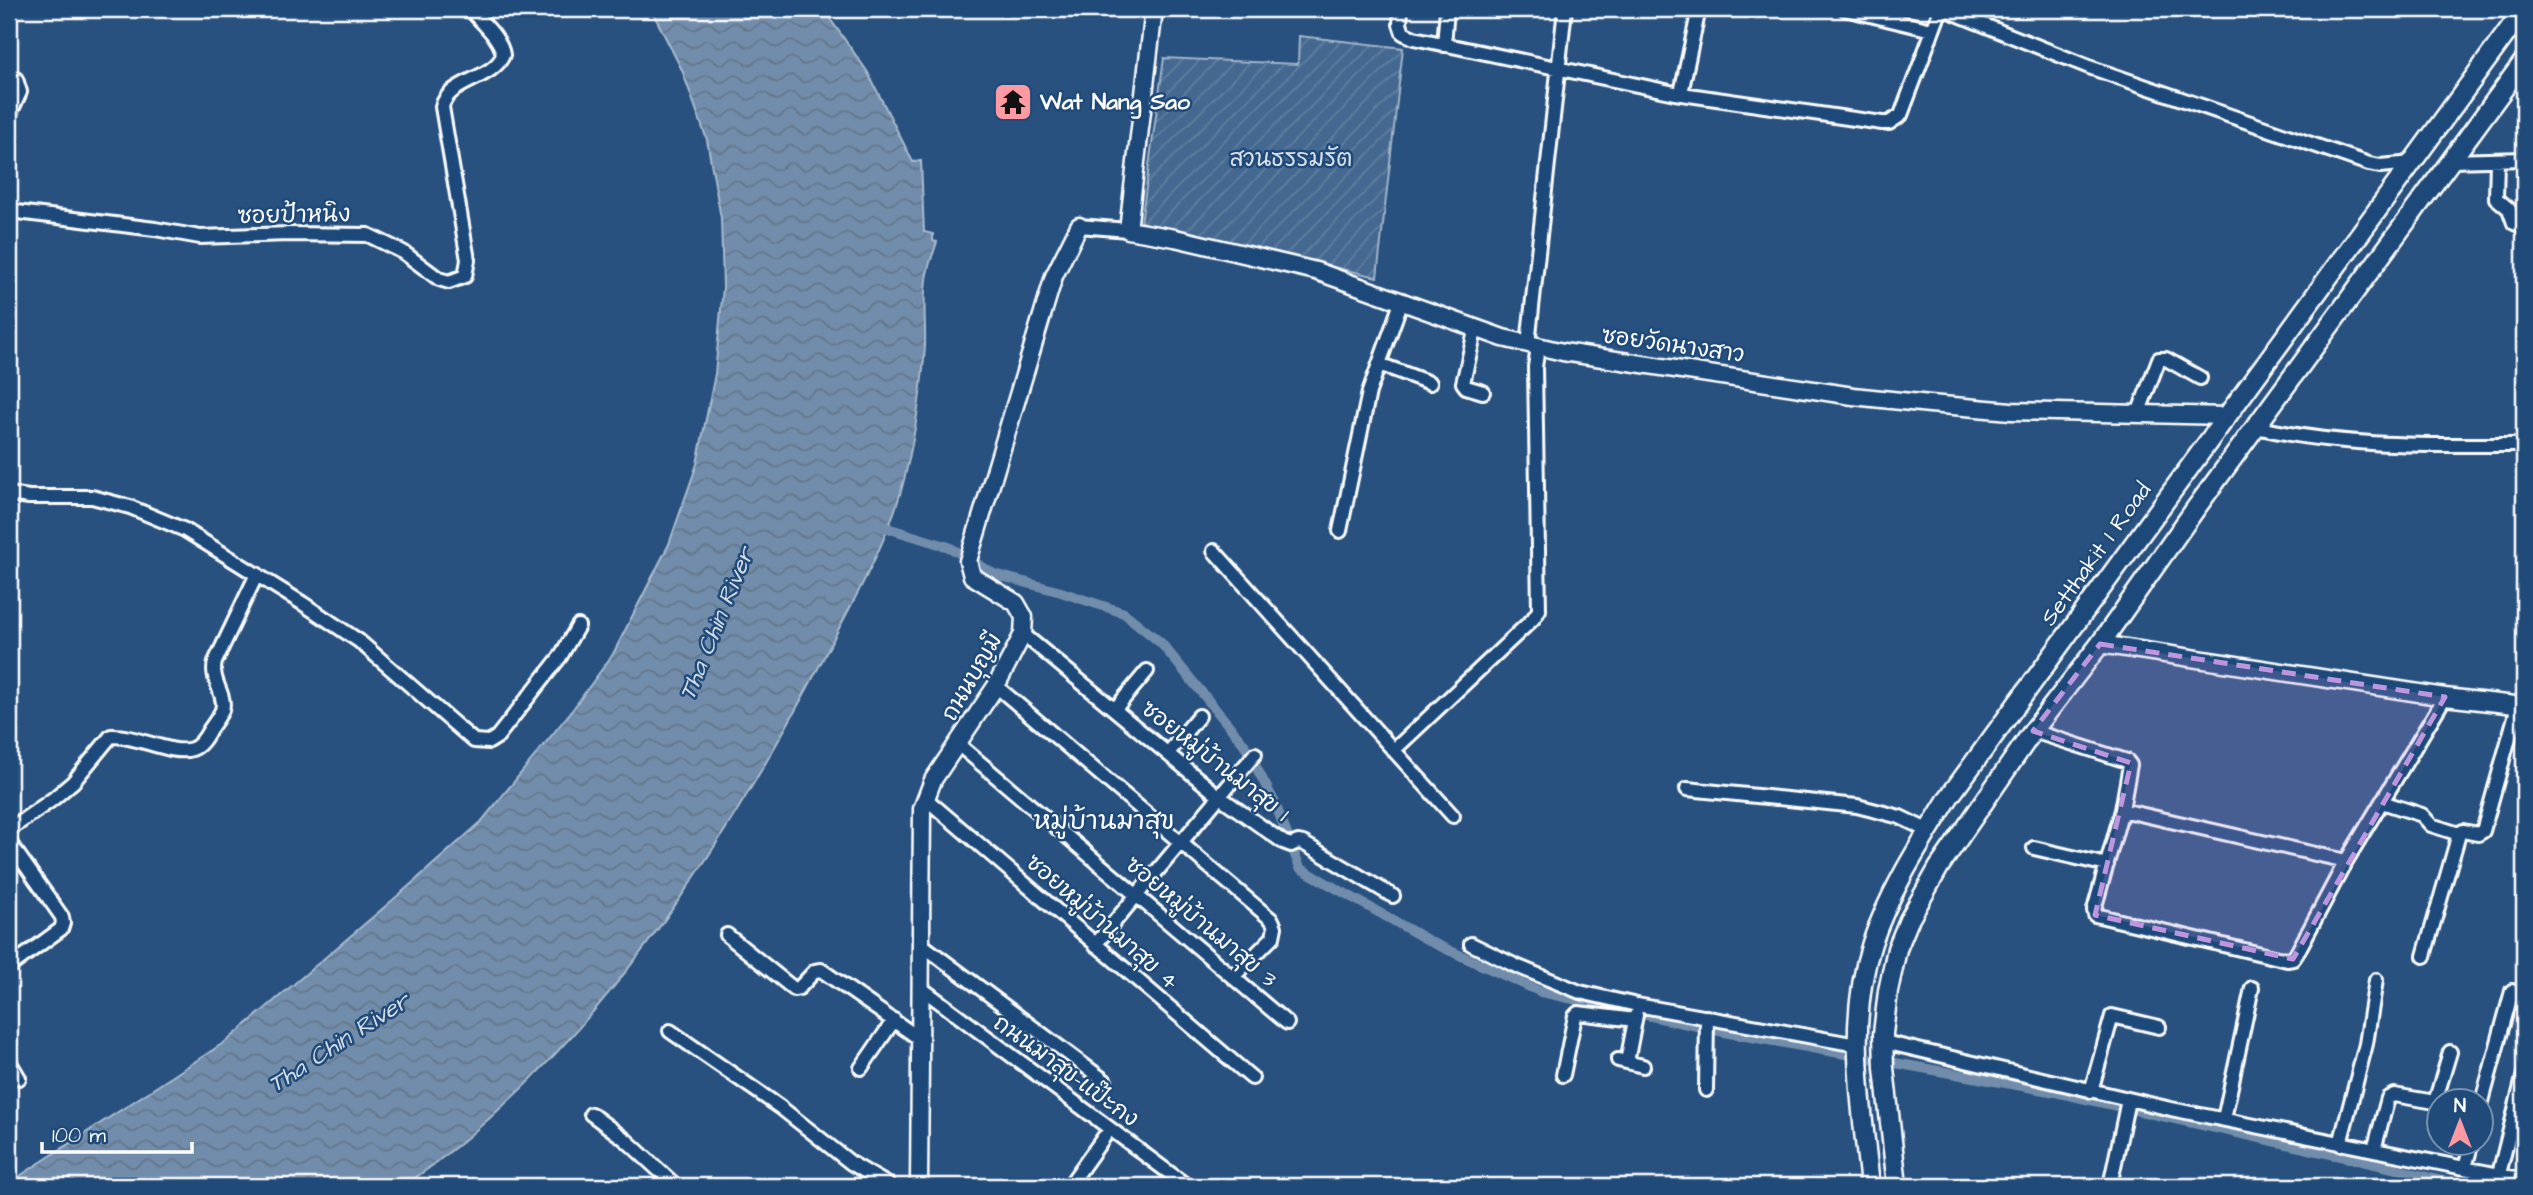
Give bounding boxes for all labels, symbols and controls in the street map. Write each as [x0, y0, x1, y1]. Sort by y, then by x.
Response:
temple icon: Wat Nang Sao [992, 81, 1034, 123]
place label: Wat Nang Sao [1039, 86, 1190, 119]
park label: สวนธรรมรัต [1230, 143, 1352, 175]
street label: ซอยป้าหนิง [237, 198, 351, 232]
street label: ซอยวัดนางสาว [1600, 319, 1746, 371]
street label: Setthakit 1 Road [2033, 476, 2159, 632]
water label: Tha Chin River [671, 540, 764, 706]
street label: ถนนบุญมี [934, 627, 1011, 728]
street label: ซอยหมู่บ้านมาสุข 1 [1134, 693, 1296, 830]
district label: หมู่บ้านมาสุข [1034, 803, 1174, 839]
street label: ซอยหมู่บ้านมาสุข 4 [1018, 847, 1186, 998]
street label: ซอยหมู่บ้านมาสุข 3 [1118, 849, 1284, 996]
water label: Tha Chin River [262, 983, 419, 1101]
street label: ถนนมาสุข-แป๊ะกง [986, 1007, 1145, 1135]
north arrow [2424, 1086, 2494, 1156]
text: N [2454, 1093, 2466, 1120]
scale bar [42, 1111, 192, 1155]
text: 100 m [52, 1121, 107, 1150]

